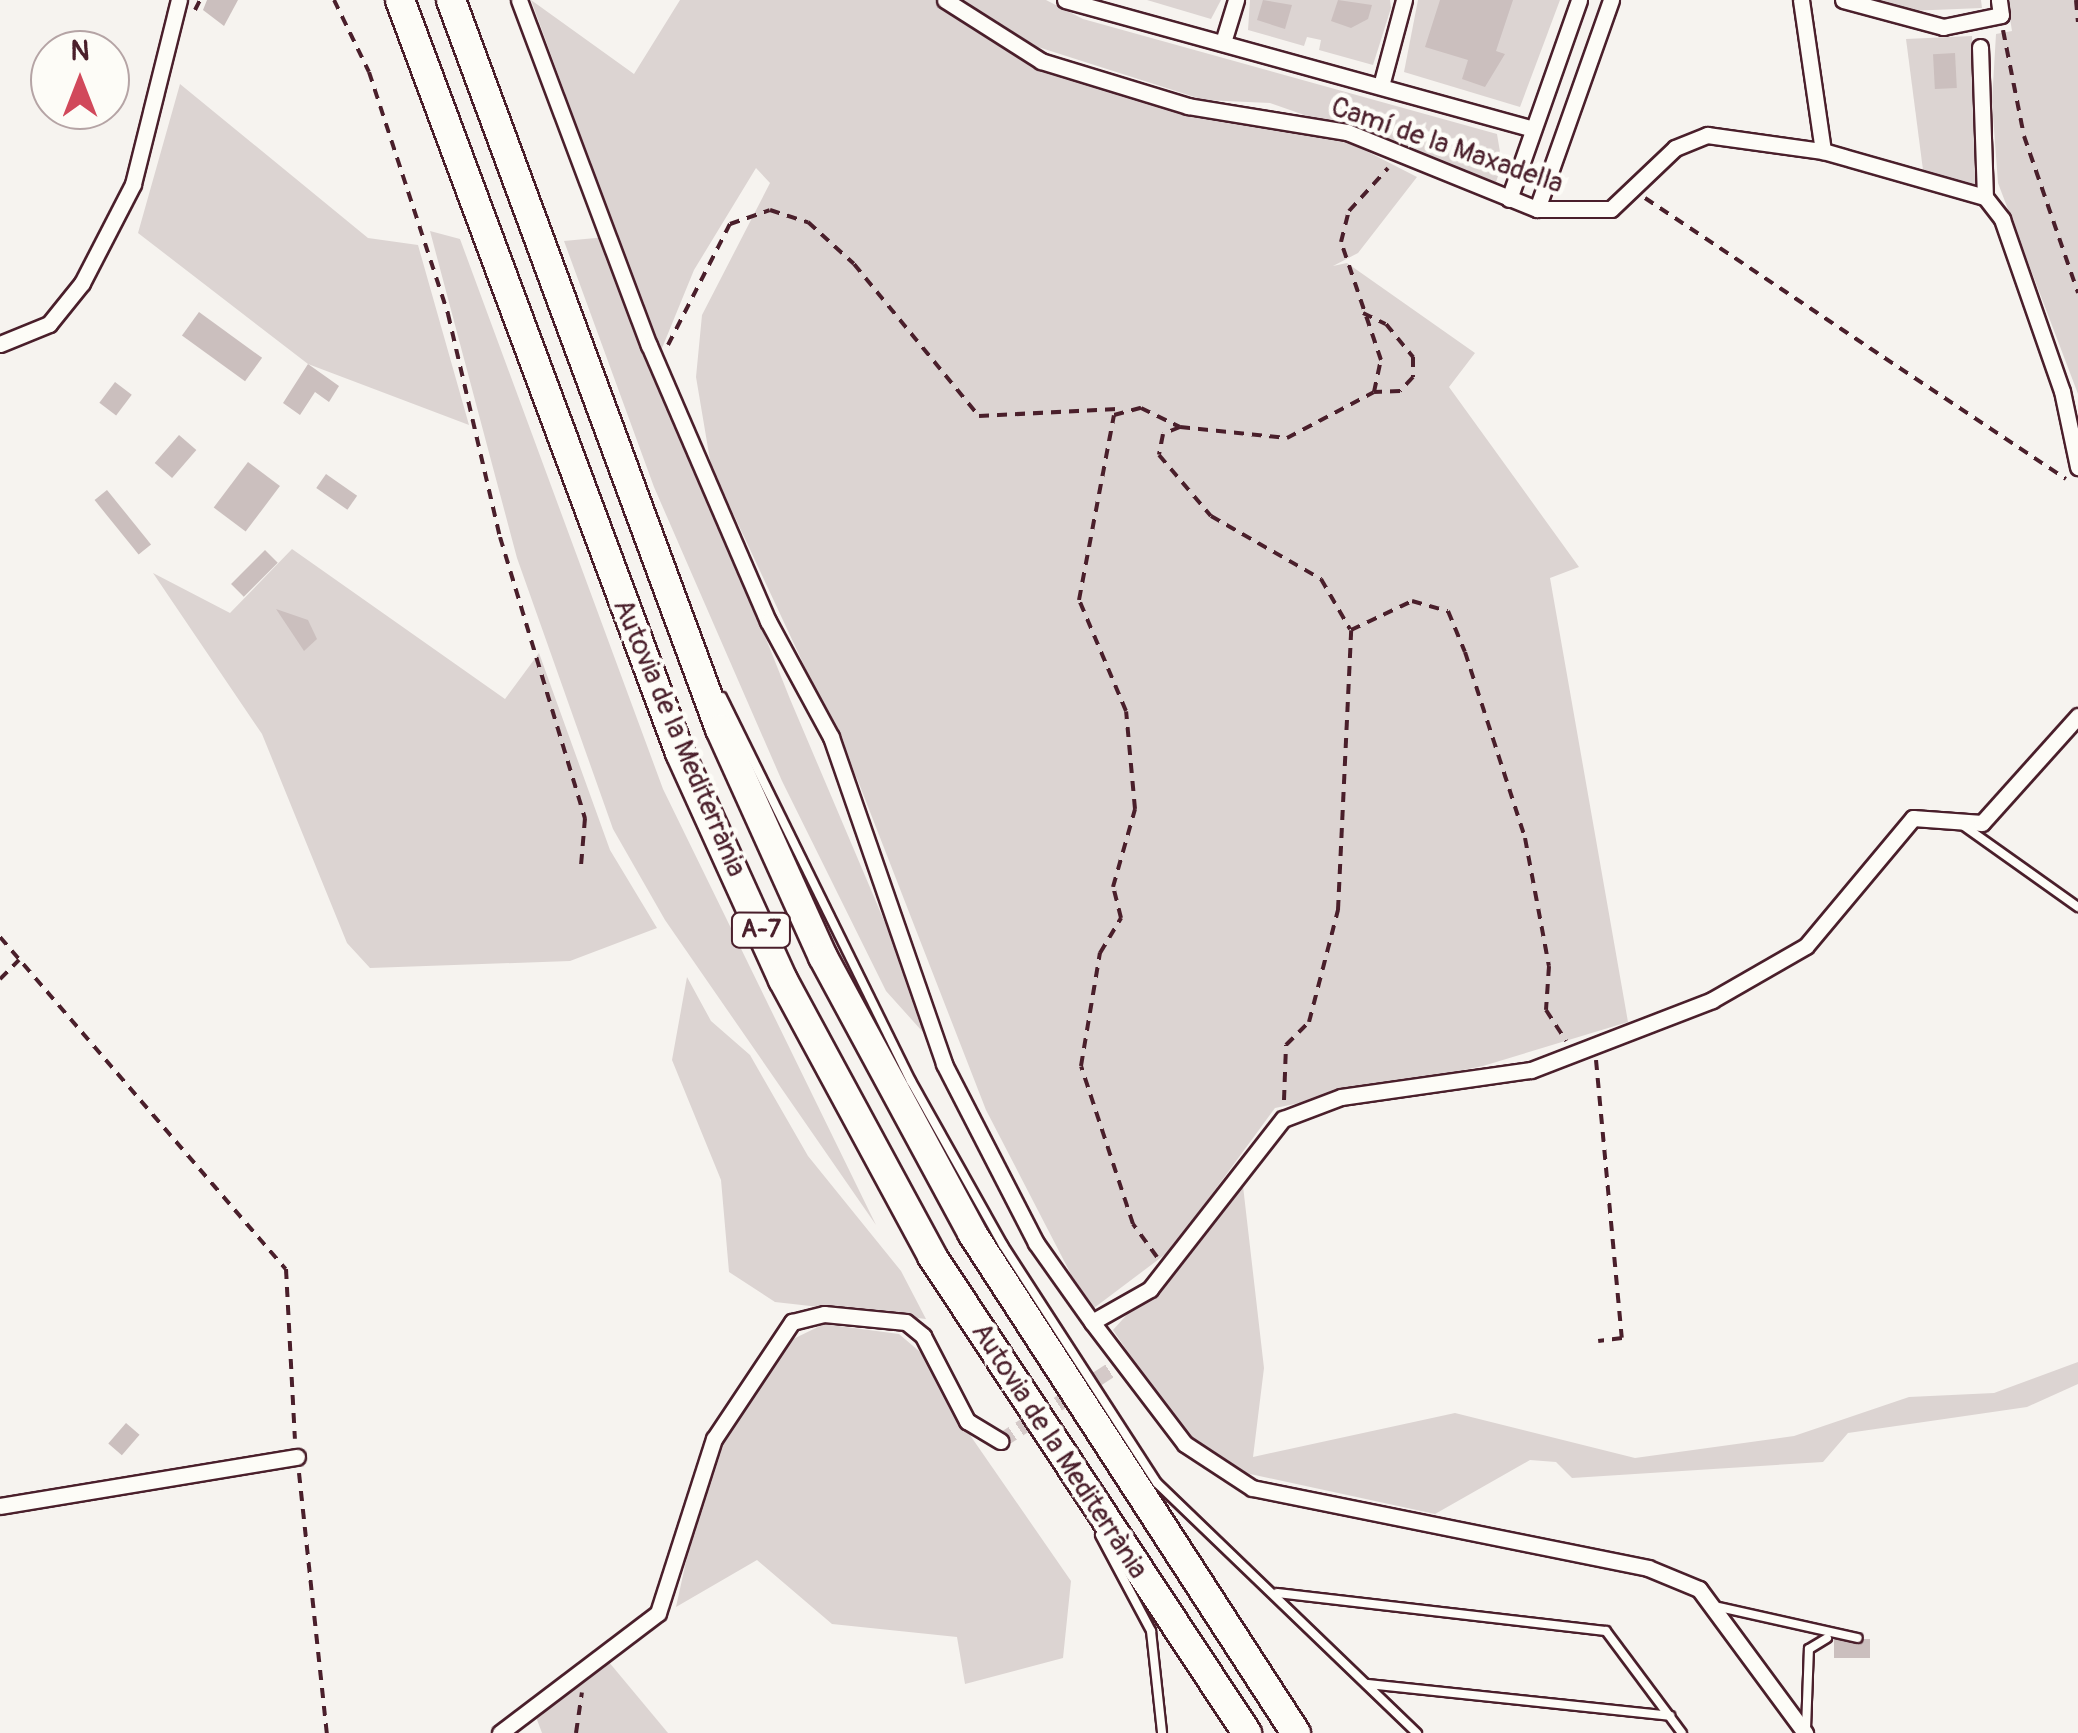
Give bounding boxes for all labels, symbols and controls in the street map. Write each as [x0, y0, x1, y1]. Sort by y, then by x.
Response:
north arrow [30, 30, 130, 130]
text: N [71, 34, 89, 69]
street label: Camí de la Maxadella [1327, 91, 1567, 201]
street label: Autovia de la Mediterrània [605, 594, 753, 882]
road number: A-7 [728, 910, 794, 950]
street label: Autovia de la Mediterrània [964, 1317, 1154, 1585]

